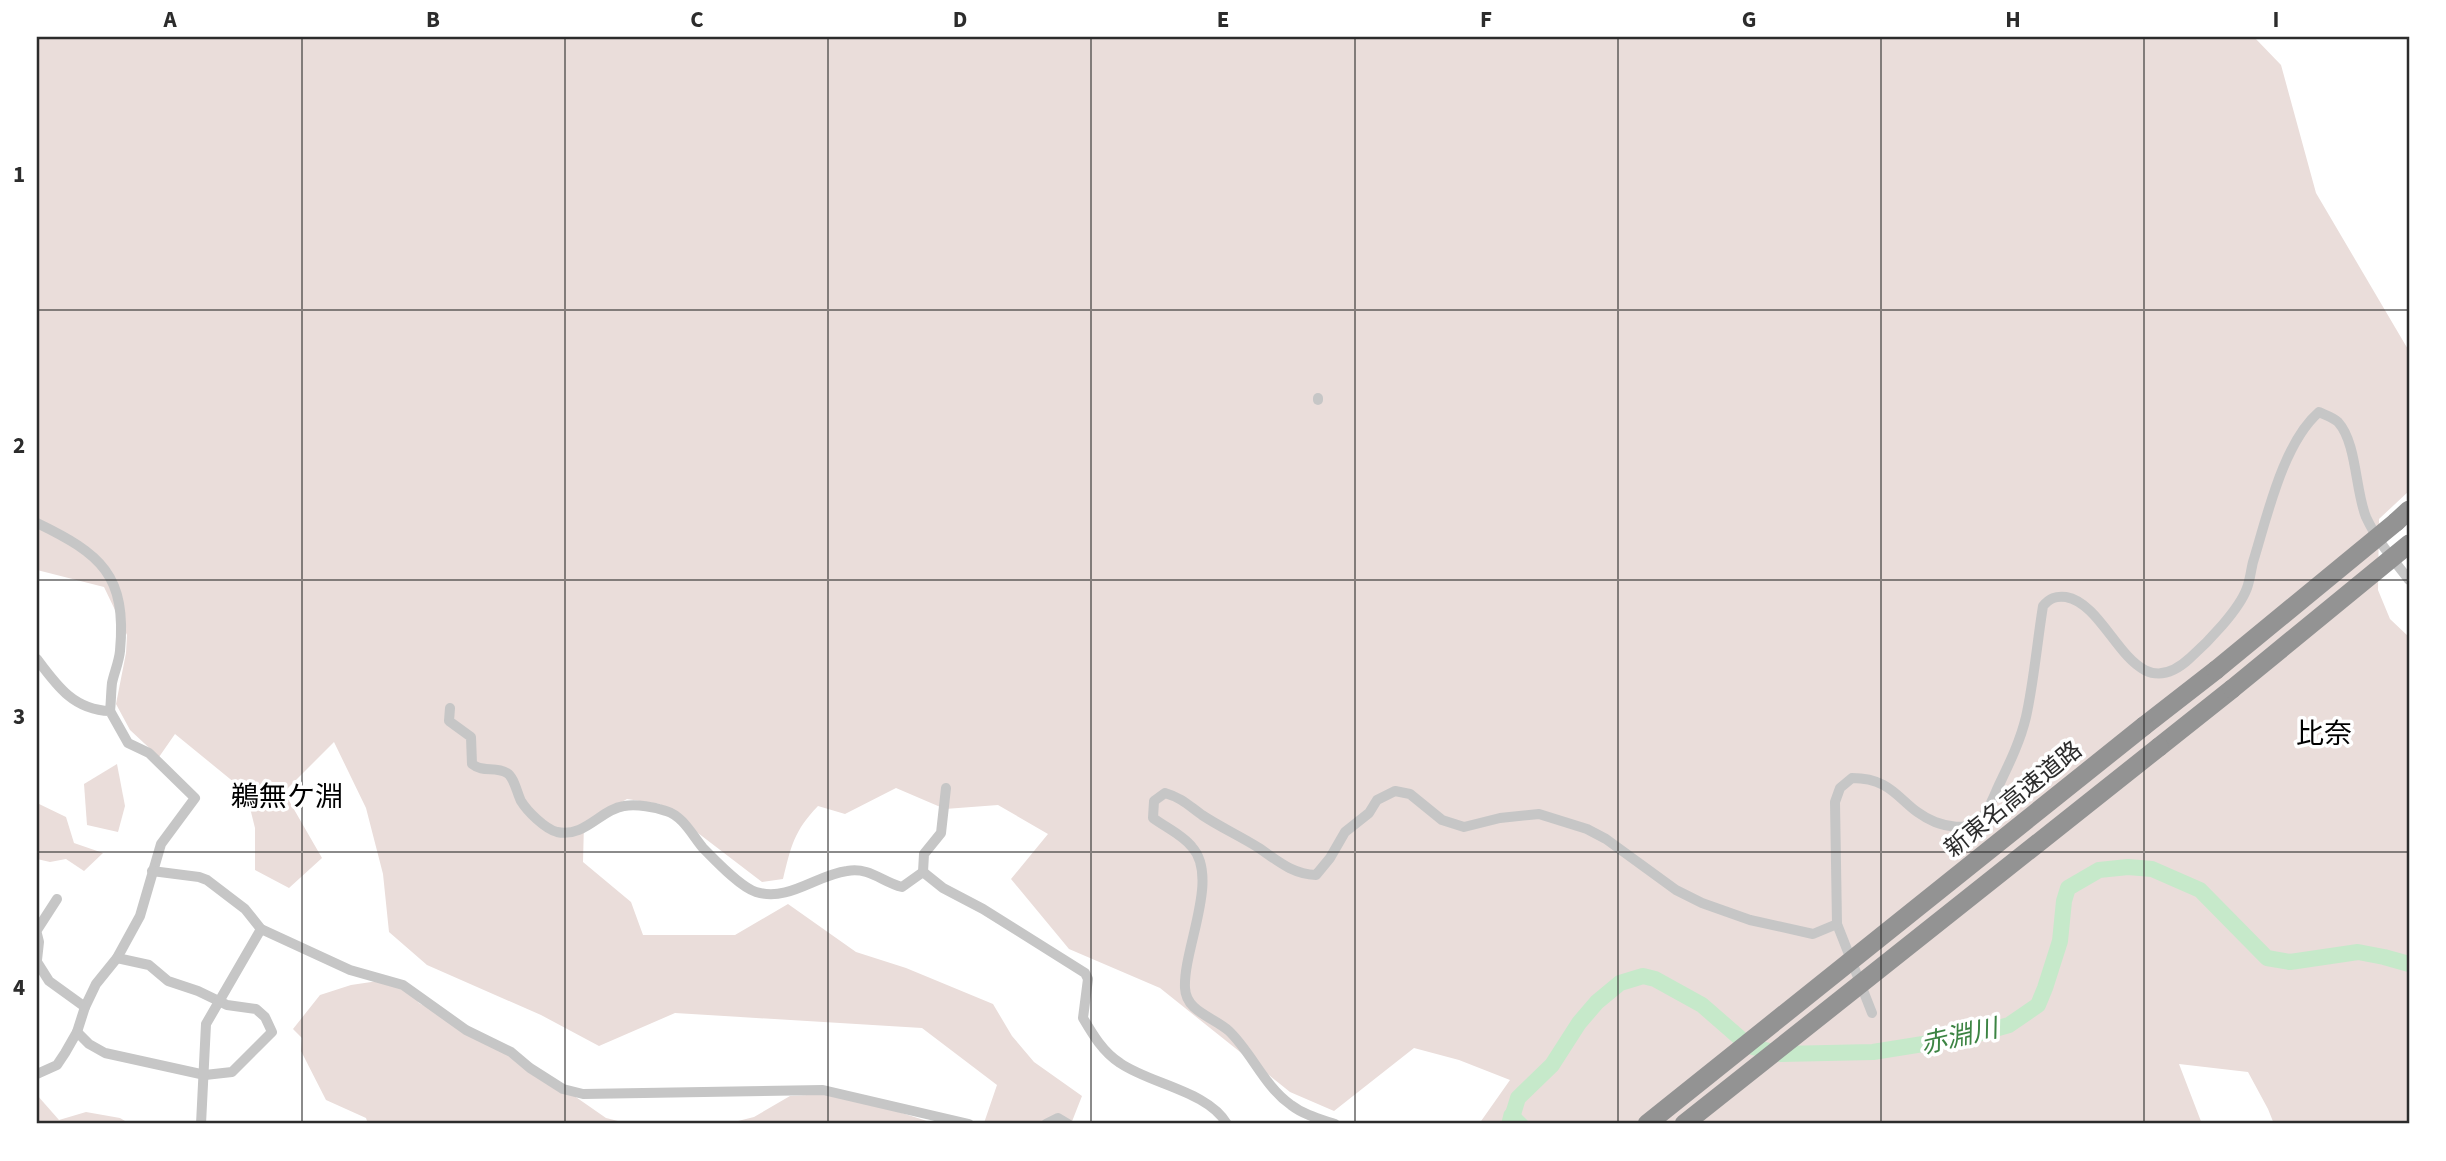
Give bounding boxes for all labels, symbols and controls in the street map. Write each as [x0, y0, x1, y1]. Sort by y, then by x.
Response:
text: A [162, 3, 177, 36]
text: B [426, 3, 440, 36]
text: C [690, 3, 704, 36]
text: D [953, 3, 967, 36]
text: E [1217, 3, 1229, 36]
text: F [1480, 3, 1492, 36]
text: G [1742, 3, 1756, 36]
text: H [2005, 3, 2021, 36]
text: I [2273, 3, 2279, 36]
text: 1 [13, 158, 25, 191]
text: 2 [13, 429, 25, 462]
text: 3 [13, 700, 25, 733]
district label: 比奈 [2296, 714, 2352, 754]
street label: 新東名高速道路 [1937, 733, 2090, 866]
district label: 鵜無ケ淵 [231, 777, 343, 817]
text: 4 [13, 971, 25, 1004]
water label: 赤淵川 [1917, 1009, 2004, 1063]

